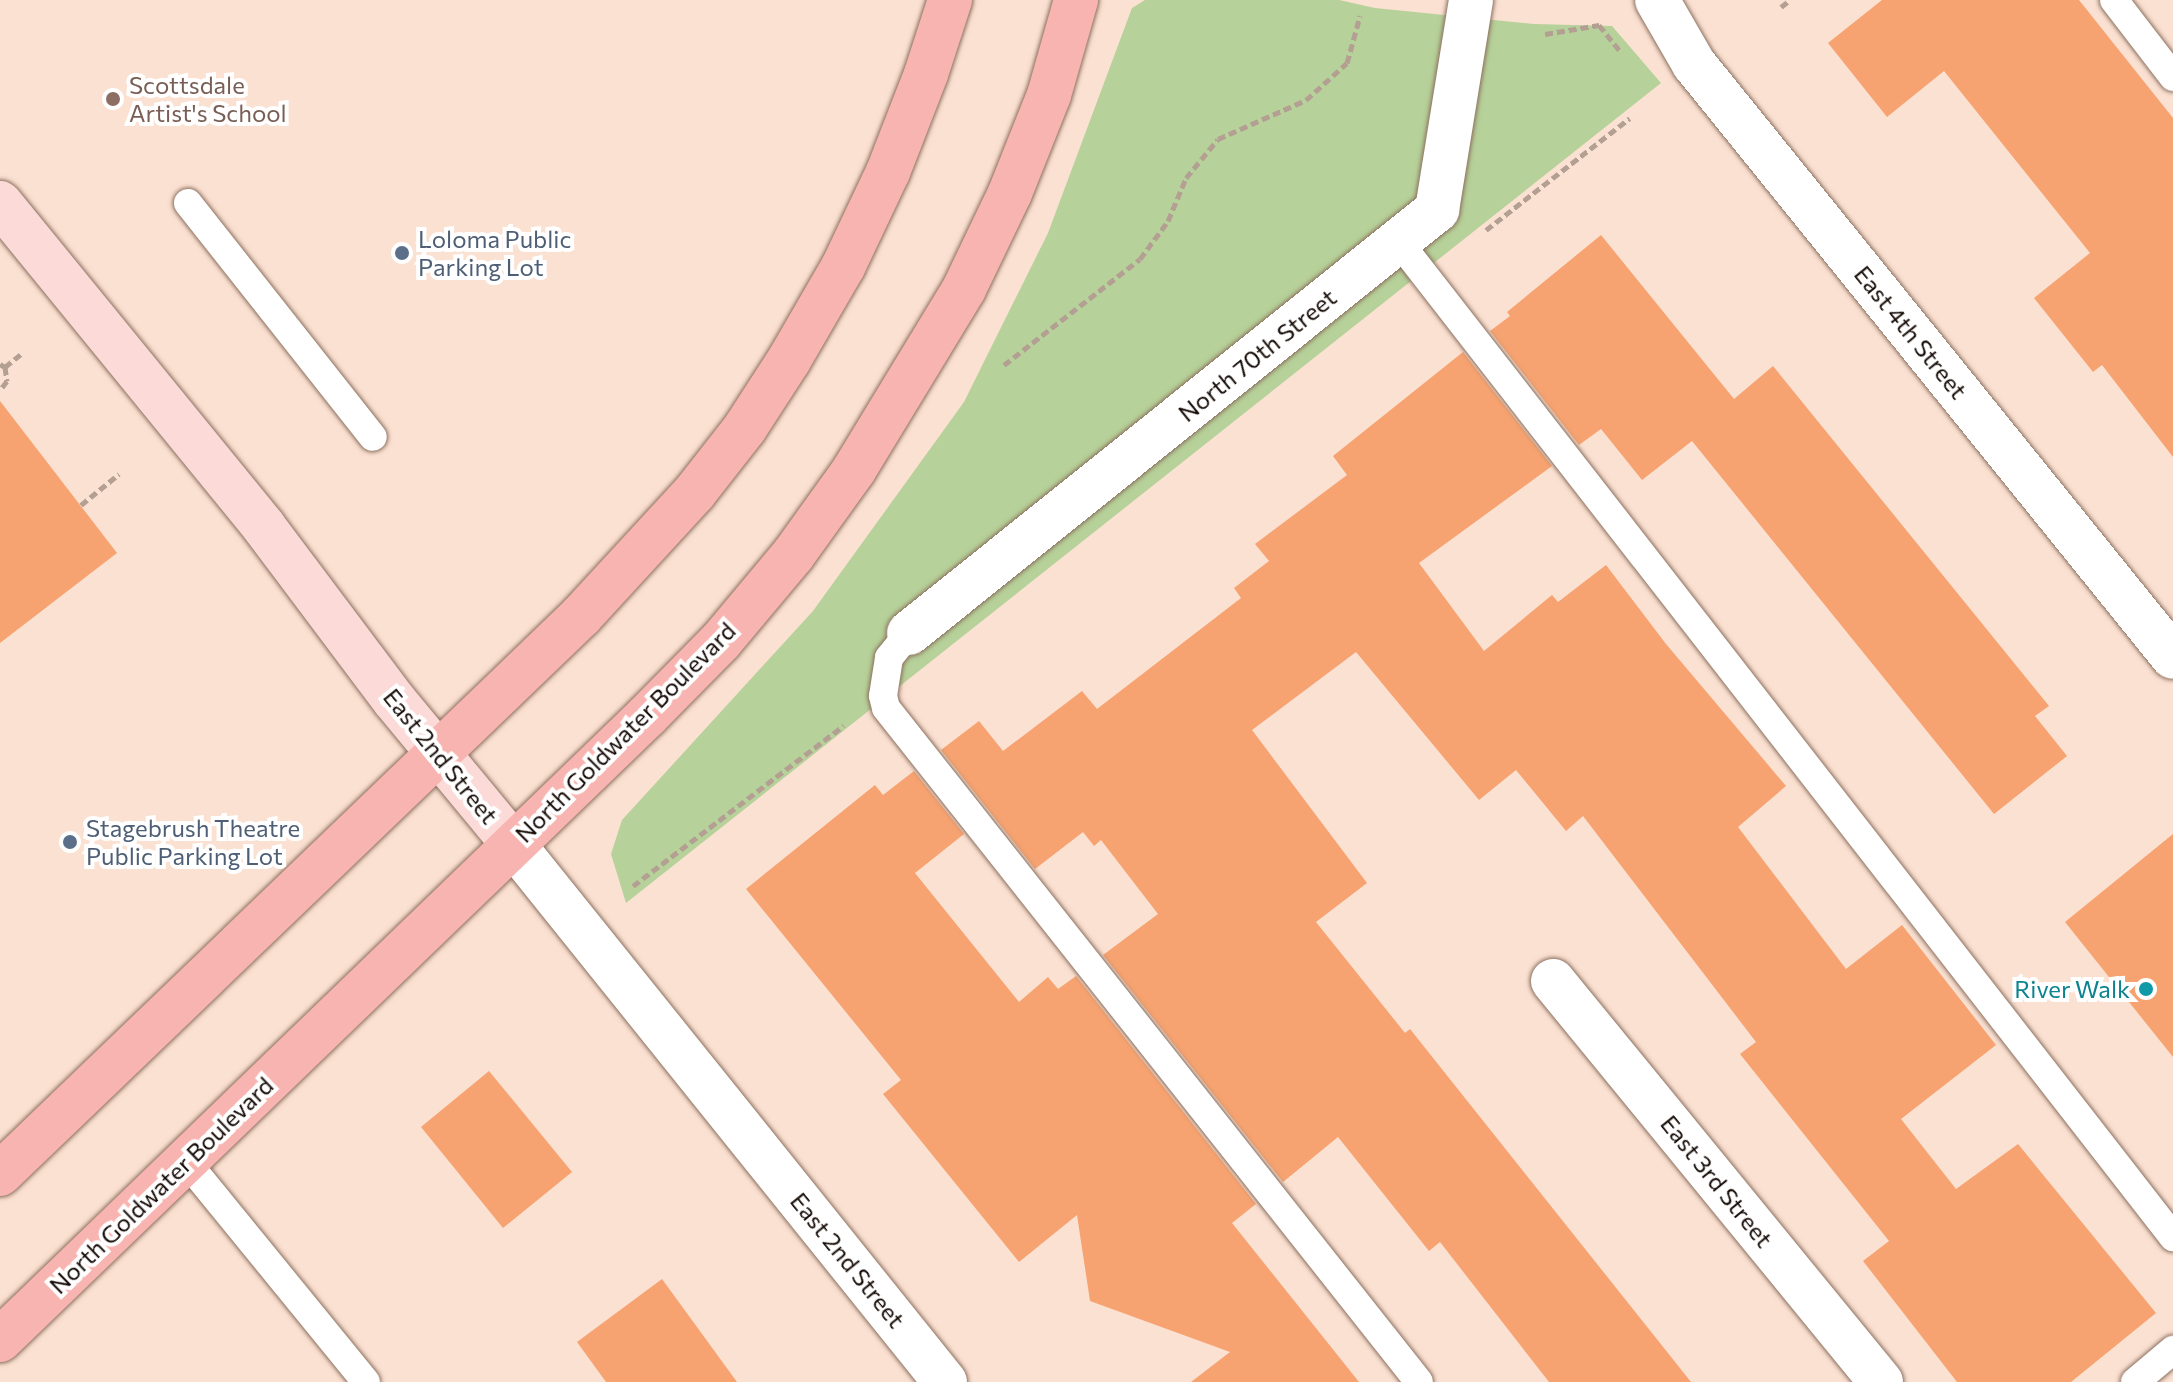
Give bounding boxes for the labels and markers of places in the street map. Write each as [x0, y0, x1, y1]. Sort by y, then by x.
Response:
place label: Scottsdale Artist's School [129, 71, 287, 127]
marker: Scottsdale Artist's School [104, 90, 122, 108]
place label: Loloma Public Parking Lot [418, 225, 571, 281]
marker: Loloma Public Parking Lot [393, 244, 411, 262]
place label: Stagebrush Theatre Public Parking Lot [86, 814, 300, 870]
marker: Stagebrush Theatre Public Parking Lot [61, 833, 79, 851]
place label: River Walk [2014, 975, 2130, 1003]
marker: River Walk [2137, 980, 2155, 998]

